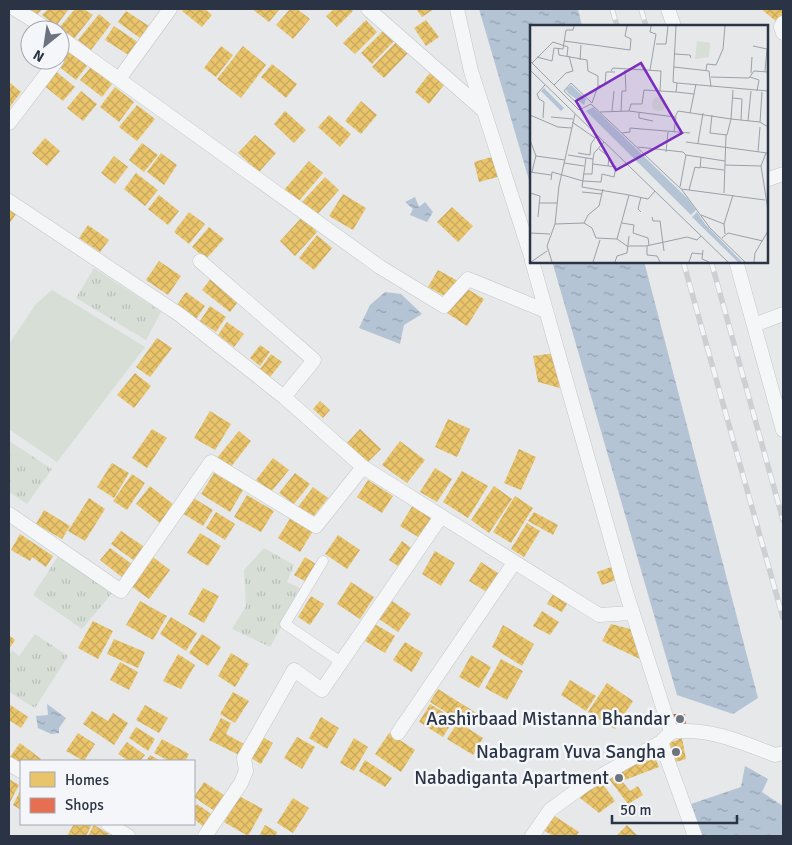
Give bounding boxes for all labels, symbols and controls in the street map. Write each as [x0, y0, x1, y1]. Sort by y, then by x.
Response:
north arrow [20, 20, 70, 70]
inset map [530, 25, 767, 262]
text: N [30, 46, 47, 66]
place label: Aashirbaad Mistanna Bhandar [426, 707, 670, 731]
marker: Aashirbaad Mistanna Bhandar [674, 713, 686, 725]
place label: Nabagram Yuva Sangha [476, 740, 666, 764]
marker: Nabagram Yuva Sangha [670, 746, 682, 758]
legend [20, 760, 195, 825]
place label: Nabadiganta Apartment [414, 766, 609, 790]
text: Homes [65, 771, 109, 789]
marker: Nabadiganta Apartment [613, 772, 625, 784]
scale bar [612, 792, 737, 824]
text: Shops [65, 796, 104, 814]
text: 50 m [620, 801, 651, 819]

